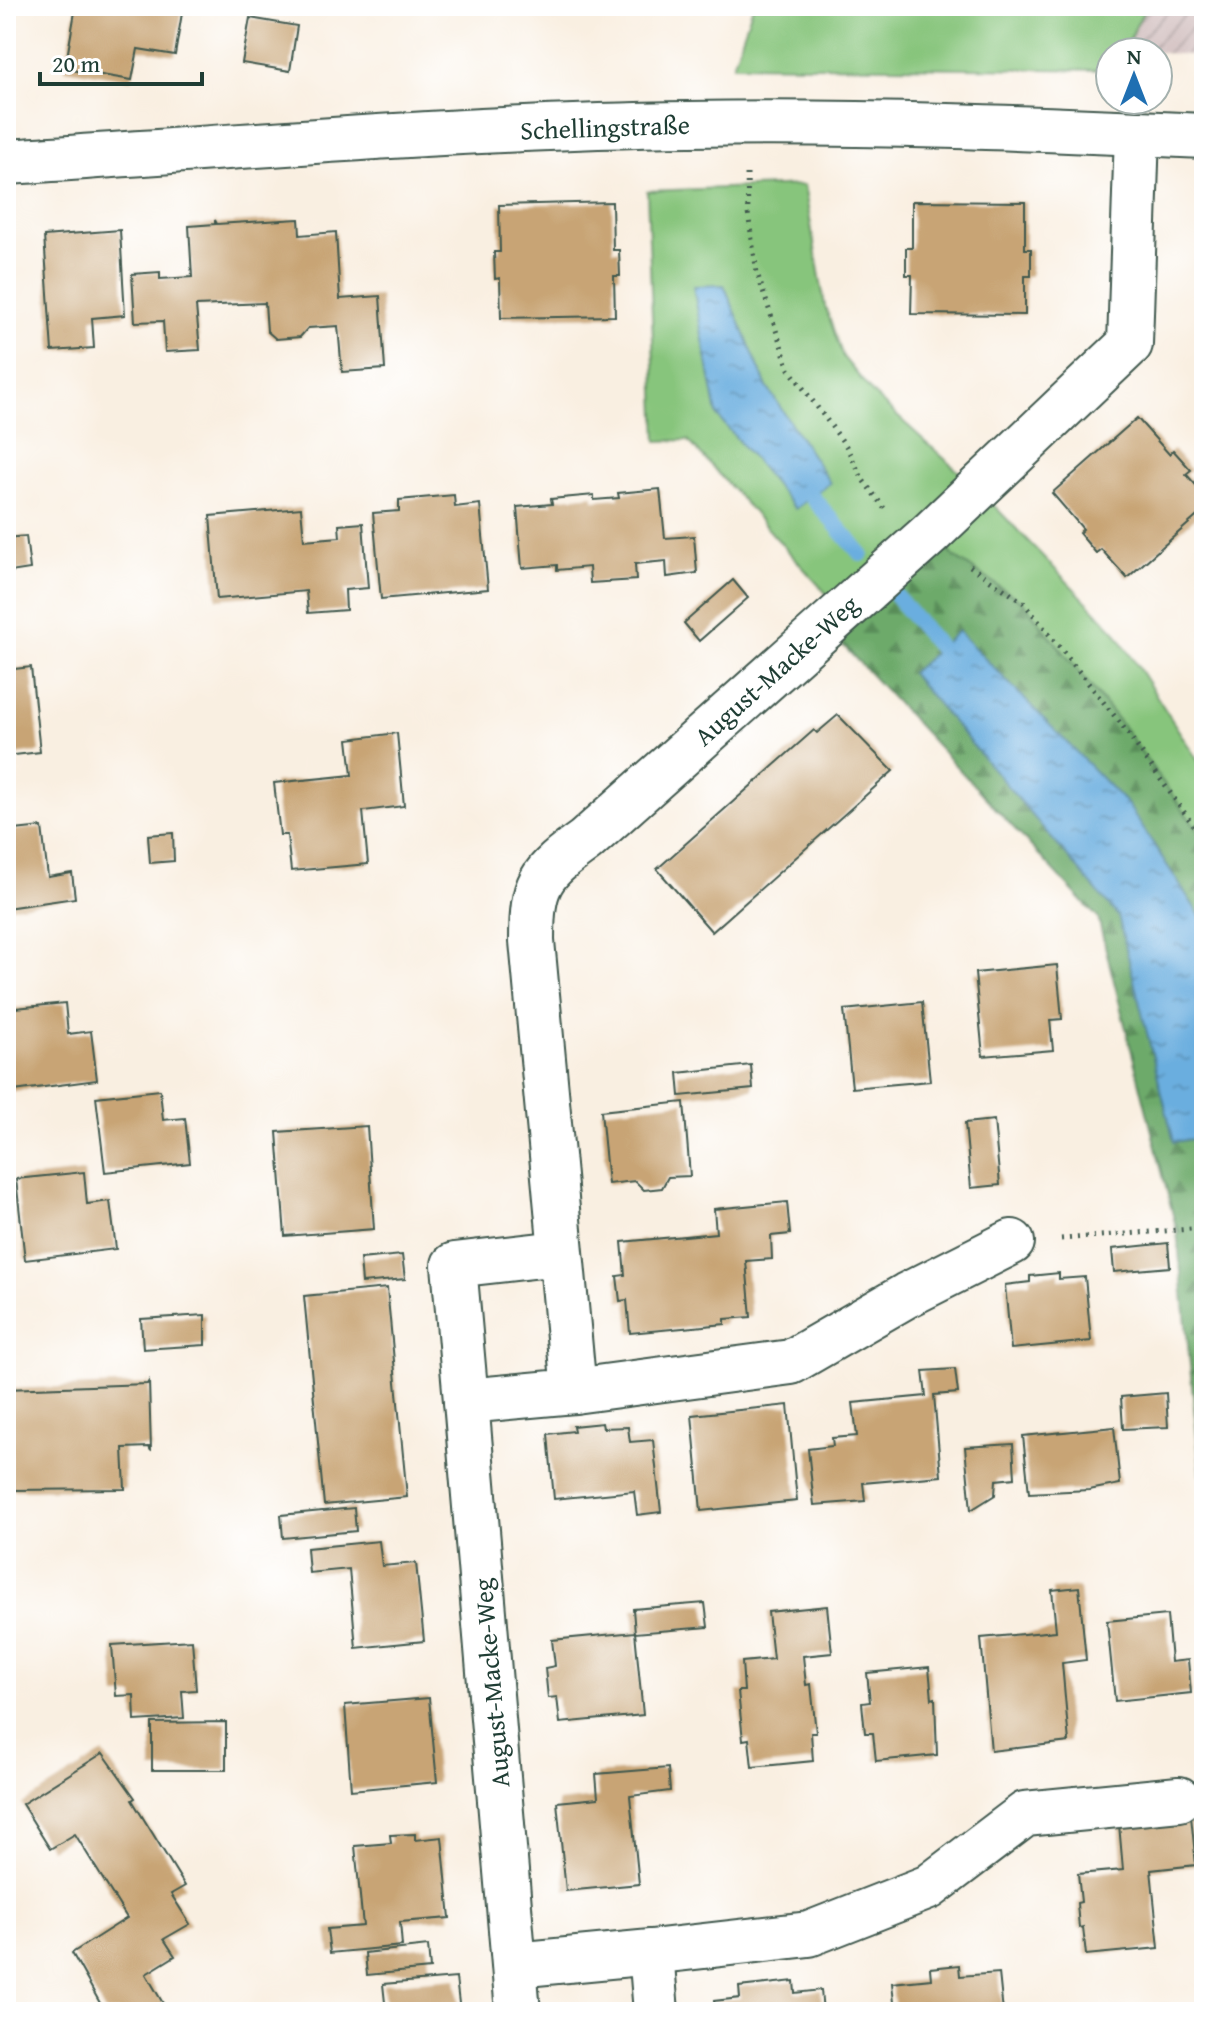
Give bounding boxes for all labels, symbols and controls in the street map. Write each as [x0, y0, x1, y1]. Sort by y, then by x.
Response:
scale bar [40, 36, 202, 86]
north arrow [1094, 36, 1174, 116]
text: N [1127, 40, 1142, 72]
text: 20 m [52, 46, 100, 81]
street label: Schellingstraße [519, 105, 691, 149]
street label: August-Macke-Weg [685, 585, 867, 755]
street label: August-Macke-Weg [462, 1577, 520, 1789]

